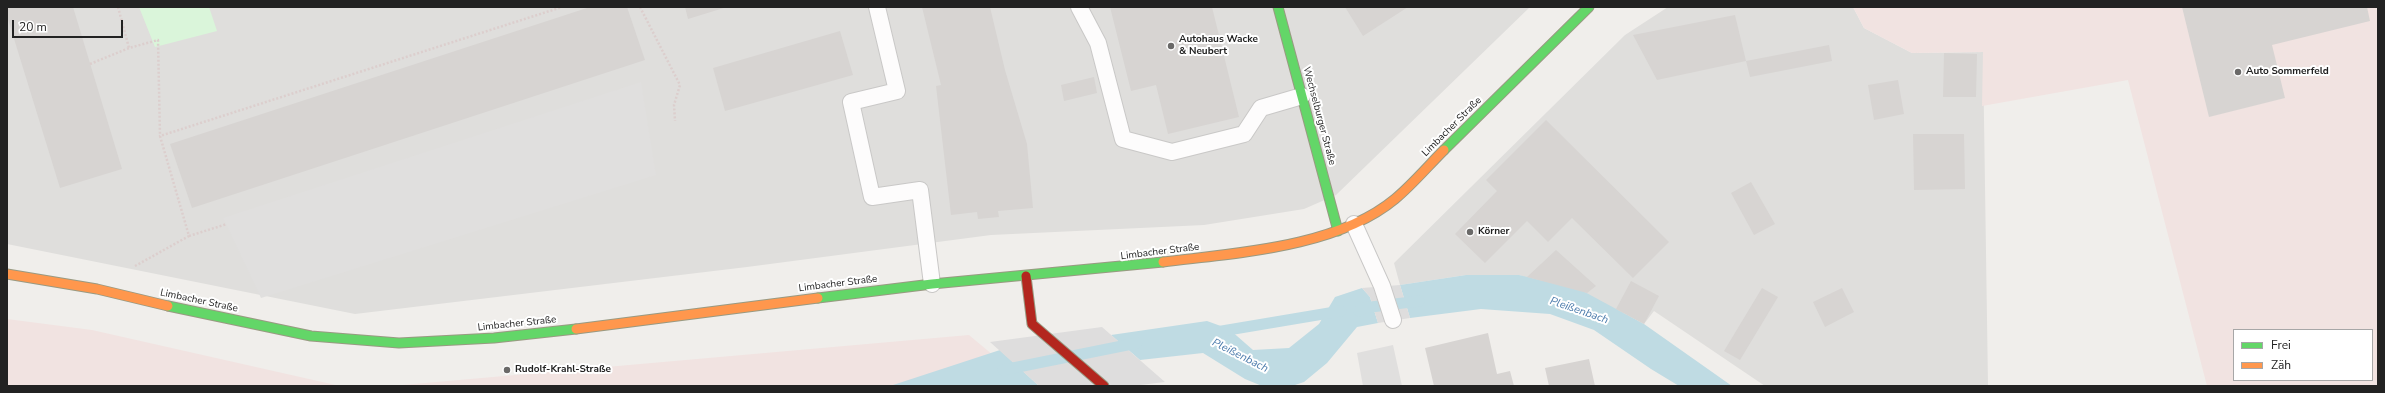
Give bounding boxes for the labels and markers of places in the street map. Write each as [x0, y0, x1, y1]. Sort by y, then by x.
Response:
place label: Autohaus Wacke & Neubert [1179, 34, 1258, 58]
marker: Autohaus Wacke & Neubert [1166, 41, 1176, 51]
place label: Auto Sommerfeld [2246, 66, 2329, 78]
marker: Auto Sommerfeld [2233, 67, 2243, 77]
place label: Körner [1478, 226, 1509, 238]
marker: Körner [1465, 227, 1475, 237]
place label: Rudolf-Krahl-Straße [515, 364, 611, 376]
marker: Rudolf-Krahl-Straße [502, 365, 512, 375]

